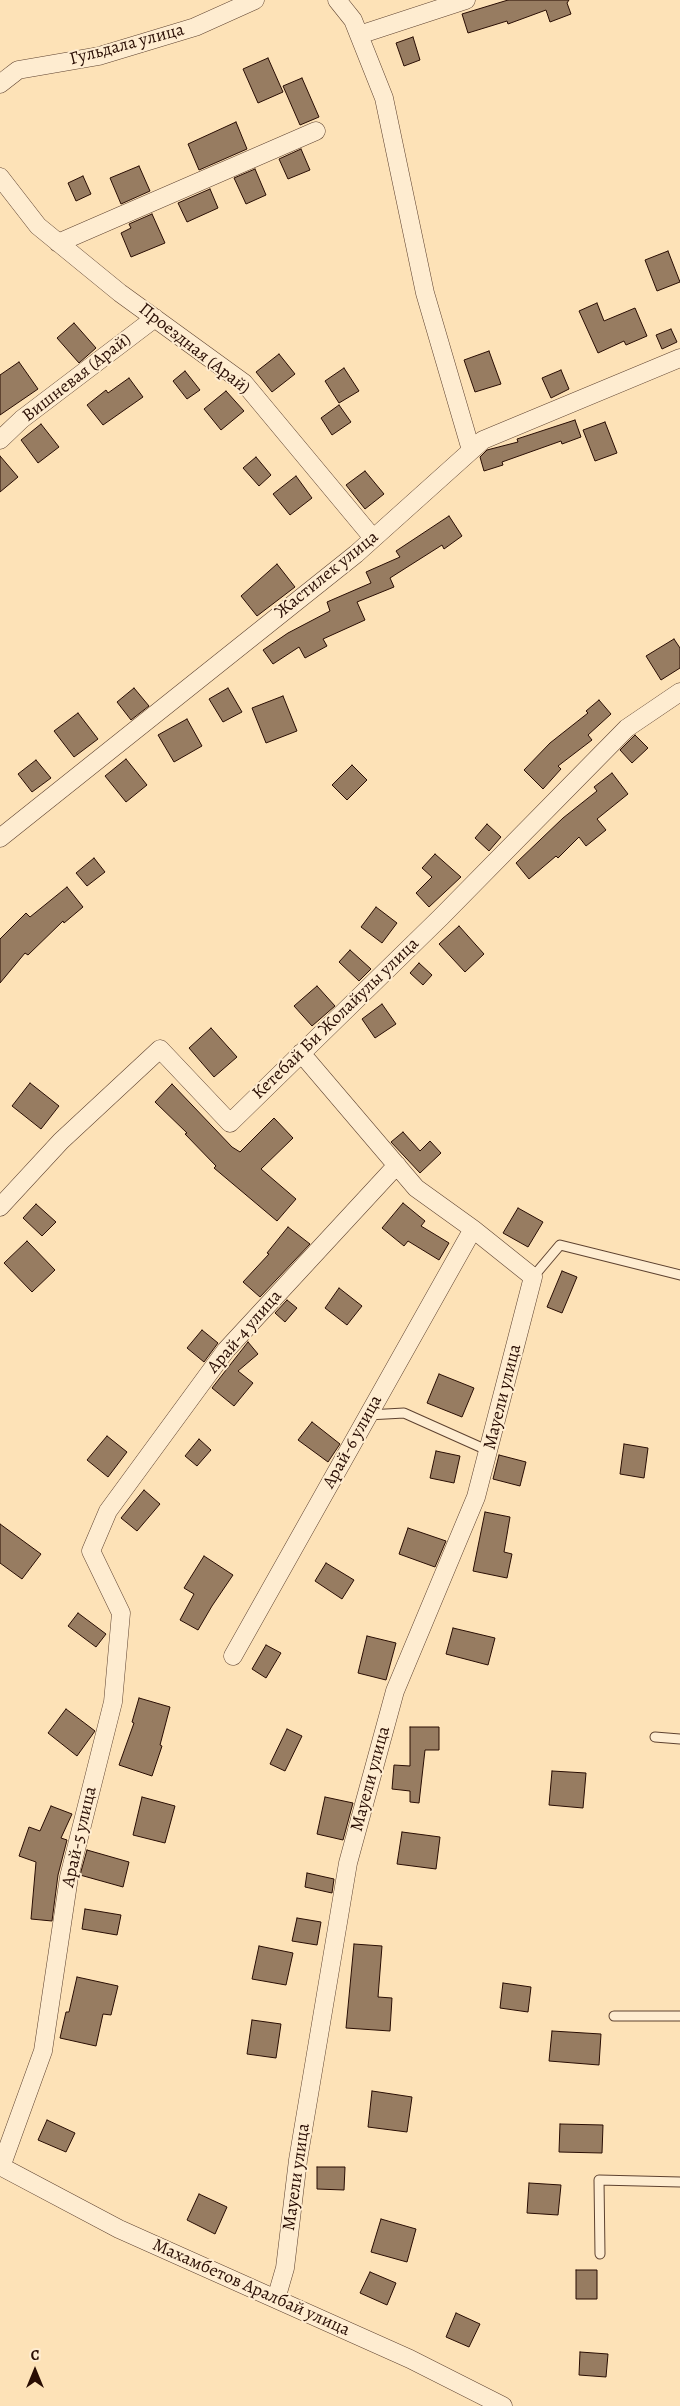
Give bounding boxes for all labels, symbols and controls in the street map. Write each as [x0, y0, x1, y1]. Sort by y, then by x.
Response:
street label: Гульдала улица [67, 19, 187, 71]
street label: Проездная (Арай) [134, 299, 254, 399]
street label: Вишневая (Арай) [18, 329, 136, 427]
street label: Жастилек улица [271, 527, 383, 623]
street label: Кетебай Би Жолайулы улица [248, 934, 424, 1104]
street label: Арай-4 улица [203, 1286, 287, 1378]
street label: Мауели улица [479, 1342, 527, 1452]
street label: Арай-6 улица [319, 1392, 387, 1492]
street label: Мауели улица [347, 1724, 395, 1834]
street label: Арай-5 улица [58, 1785, 102, 1889]
street label: Мауели улица [279, 2122, 315, 2232]
street label: Махамбетов Аралбай улица [149, 2235, 353, 2341]
north arrow [10, 2346, 60, 2396]
text: С [31, 2346, 39, 2365]

